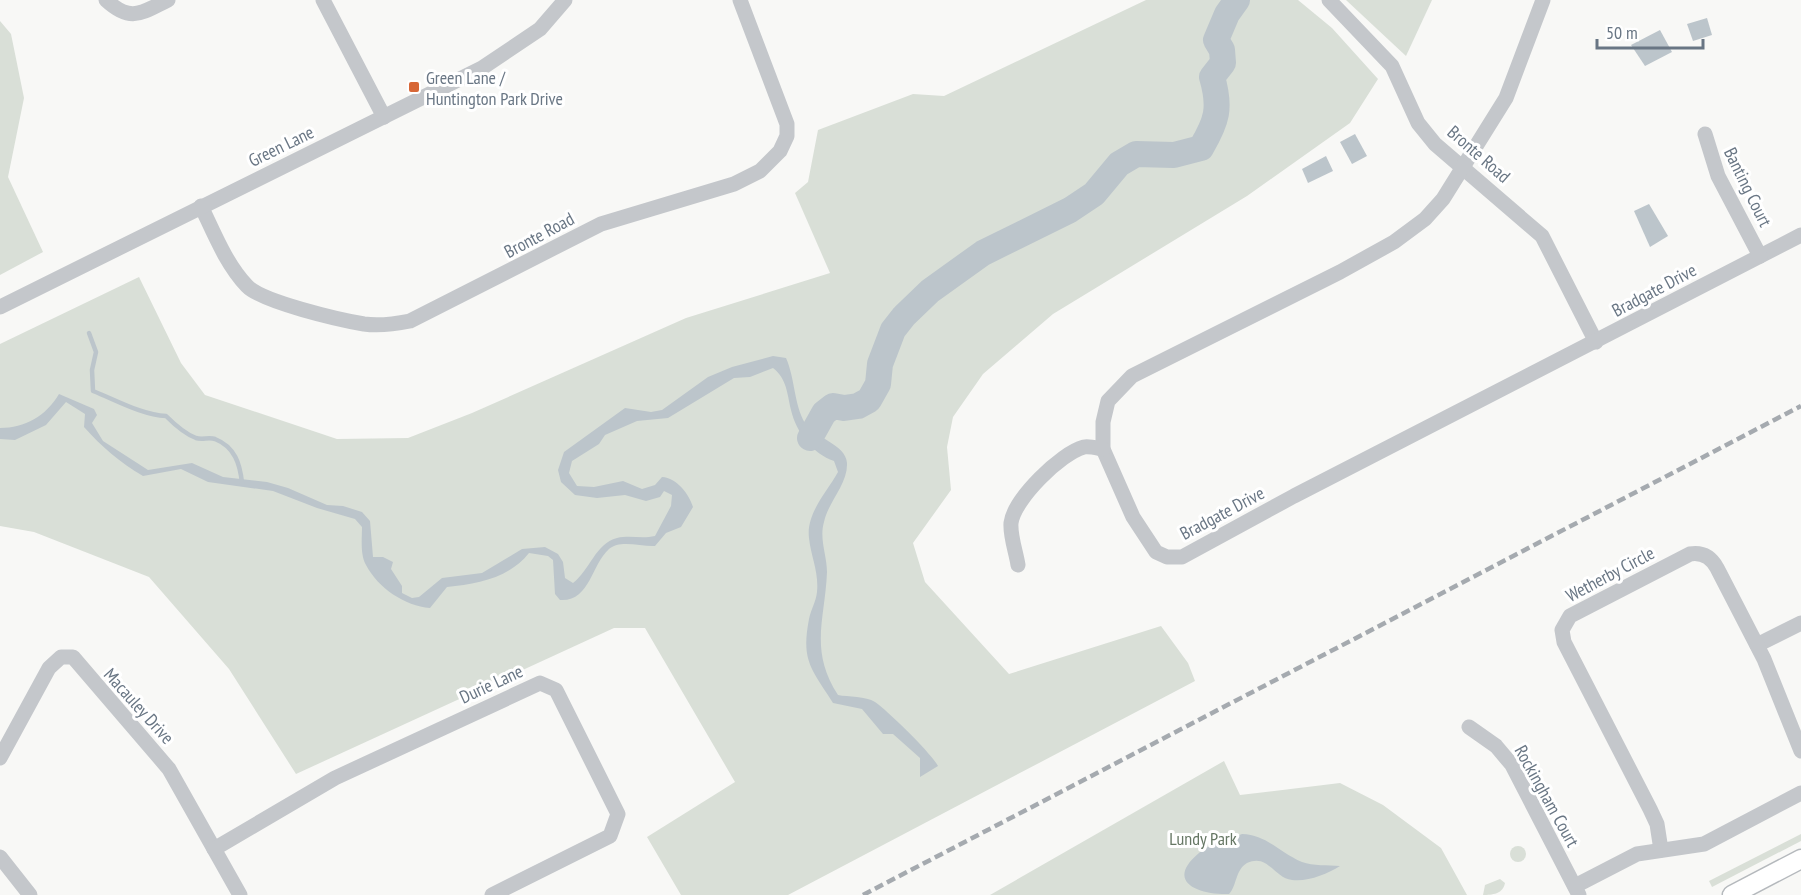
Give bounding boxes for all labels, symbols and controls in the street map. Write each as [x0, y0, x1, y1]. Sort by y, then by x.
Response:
scale bar [1597, 12, 1704, 50]
text: 50 m [1606, 21, 1638, 44]
place label: Green Lane / Huntington Park Drive [426, 66, 563, 110]
marker: Green Lane / Huntington Park Drive [407, 80, 421, 94]
street label: Green Lane [245, 120, 317, 172]
street label: Bronte Road [1443, 120, 1515, 188]
street label: Banting Court [1719, 144, 1777, 231]
street label: Bronte Road [500, 207, 578, 263]
street label: Bradgate Drive [1608, 258, 1700, 322]
street label: Bradgate Drive [1176, 481, 1268, 545]
street label: Wetherby Circle [1562, 541, 1658, 607]
street label: Durie Lane [456, 659, 526, 709]
street label: Macauley Drive [99, 663, 179, 749]
street label: Rockingham Court [1510, 741, 1584, 851]
park label: Lundy Park [1169, 827, 1237, 850]

